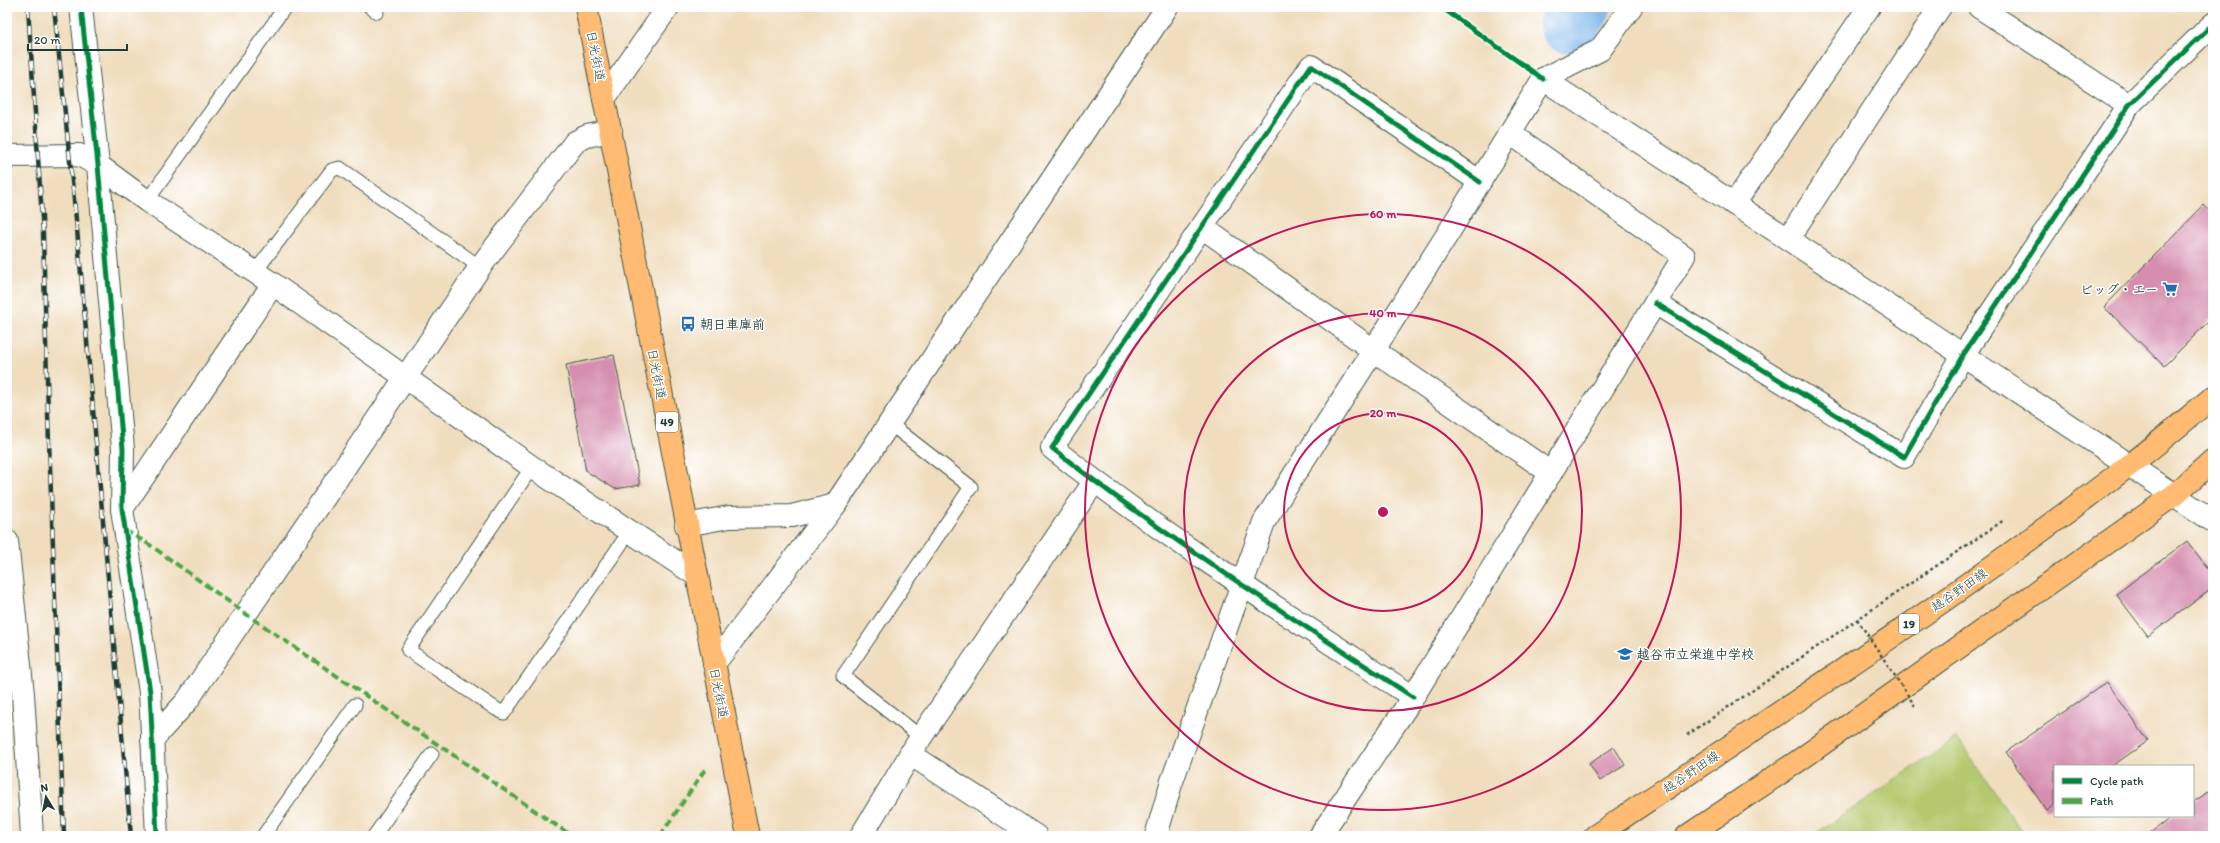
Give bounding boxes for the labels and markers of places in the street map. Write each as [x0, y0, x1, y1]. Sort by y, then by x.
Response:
supermarket icon: ビッグ・エー [2161, 280, 2179, 298]
place label: ビッグ・エー [2080, 282, 2158, 297]
bus stop icon: 朝日車庫前 [679, 315, 697, 333]
place label: 朝日車庫前 [700, 317, 765, 332]
centre of rings [1376, 505, 1390, 519]
school or university icon: 越谷市立栄進中学校 [1616, 645, 1634, 663]
place label: 越谷市立栄進中学校 [1636, 647, 1754, 662]

